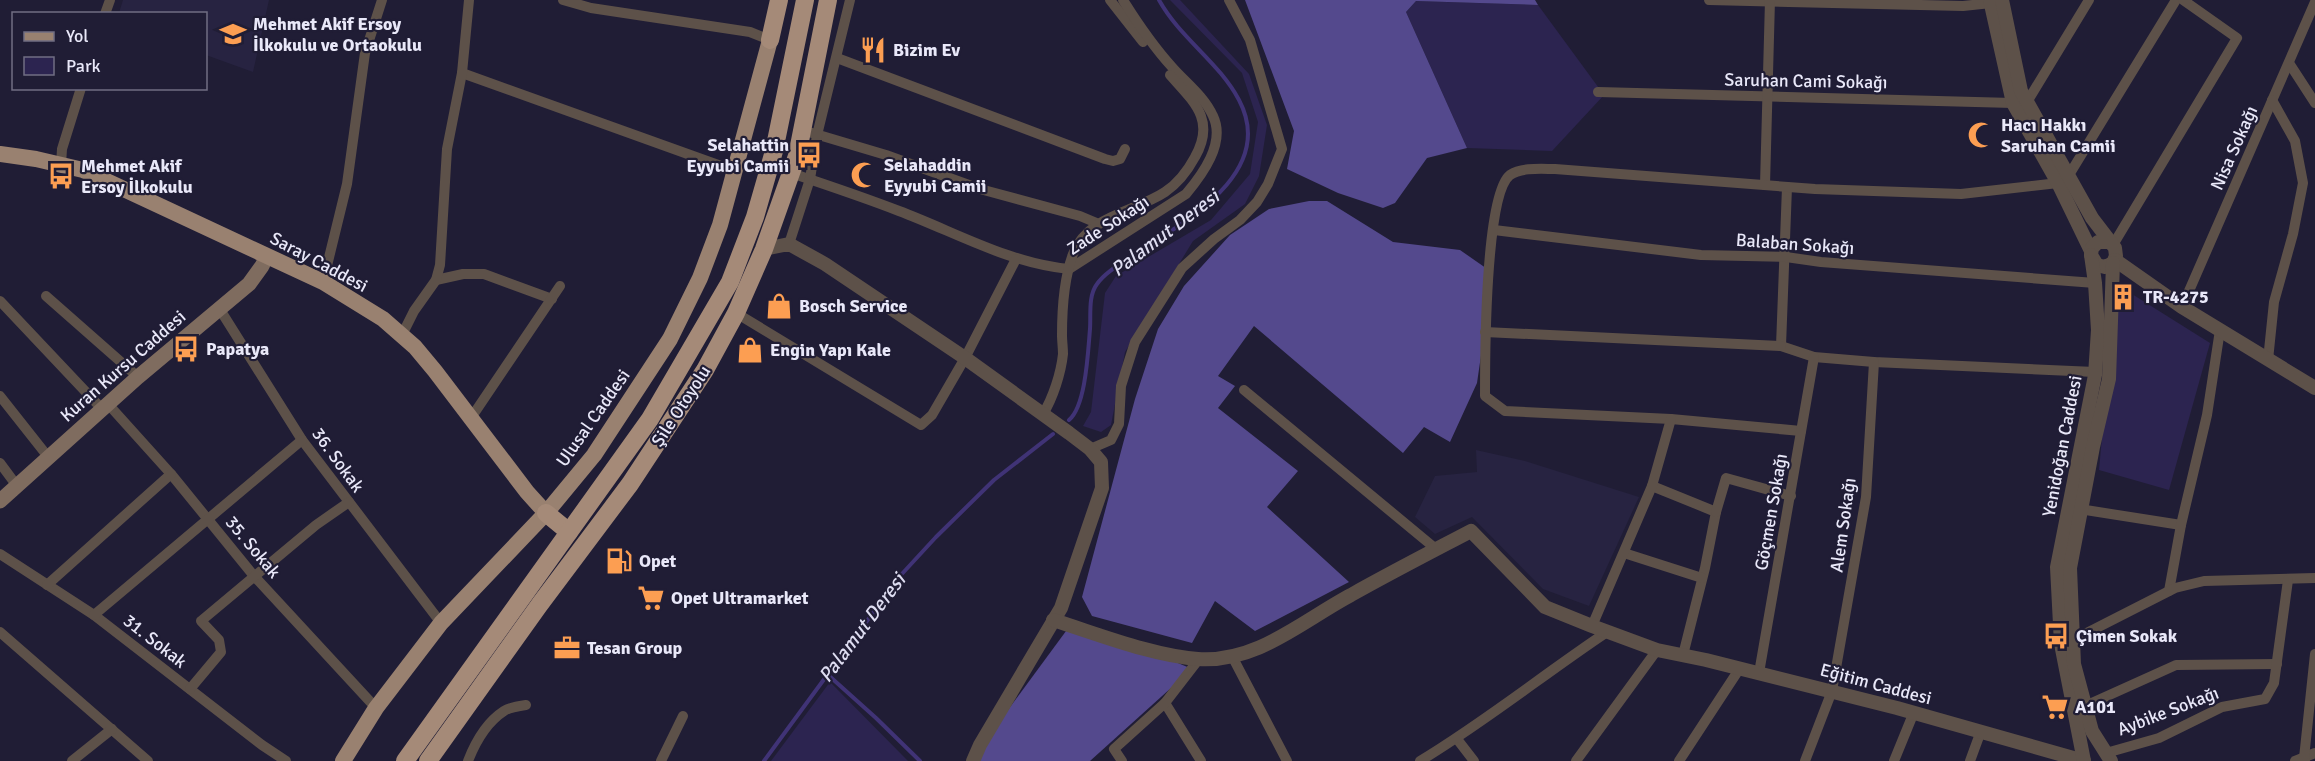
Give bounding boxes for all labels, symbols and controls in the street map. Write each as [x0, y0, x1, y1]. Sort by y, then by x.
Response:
legend [12, 12, 207, 90]
place label: Mehmet Akif Ersoy İlkokulu ve Ortaokulu [253, 13, 422, 56]
school or university icon: Mehmet Akif Ersoy İlkokulu ve Ortaokulu [218, 19, 248, 49]
text: Yol [66, 25, 89, 47]
restaurant icon: Bizim Ev [858, 35, 888, 65]
place label: Bizim Ev [893, 39, 960, 61]
text: Park [66, 55, 101, 77]
street label: Saruhan Cami Sokağı [1724, 69, 1888, 93]
street label: Nisa Sokağı [2206, 102, 2262, 194]
place label: Hacı Hakkı Saruhan Camii [2001, 114, 2116, 157]
mosque icon: Hacı Hakkı Saruhan Camii [1966, 120, 1996, 150]
place label: Selahattin Eyyubi Camii [687, 134, 789, 177]
bus stop icon: Selahattin Eyyubi Camii [794, 140, 824, 170]
place label: Selahaddin Eyyubi Camii [884, 154, 986, 197]
place label: Mehmet Akif Ersoy İlkokulu [81, 155, 193, 198]
mosque icon: Selahaddin Eyyubi Camii [849, 160, 879, 190]
bus stop icon: Mehmet Akif Ersoy İlkokulu [46, 161, 76, 191]
water label: Palamut Deresi [1106, 183, 1226, 282]
street label: Zade Sokağı [1063, 190, 1153, 260]
street label: Saray Caddesi [266, 227, 372, 297]
street label: Balaban Sokağı [1735, 229, 1855, 259]
building icon: TR-4275 [2108, 282, 2138, 312]
place label: TR-4275 [2143, 286, 2209, 308]
shop icon: Bosch Service [764, 291, 794, 321]
place label: Bosch Service [799, 295, 908, 317]
street label: Kuran Kursu Caddesi [56, 306, 190, 426]
bus stop icon: Papatya [171, 334, 201, 364]
shop icon: Engin Yapı Kale [735, 335, 765, 365]
place label: Papatya [206, 338, 269, 360]
place label: Engin Yapı Kale [770, 339, 891, 361]
street label: Şile Otoyolu [647, 361, 715, 451]
street label: Ulusal Caddesi [551, 365, 635, 471]
street label: Yenidoğan Caddesi [2037, 373, 2087, 519]
street label: 36. Sokak [307, 423, 369, 497]
street label: Göçmen Sokağı [1750, 452, 1792, 572]
street label: Alem Sokağı [1825, 476, 1861, 574]
street label: 35. Sokak [221, 511, 285, 583]
fuel station icon: Opet [604, 546, 634, 576]
place label: Opet [639, 550, 677, 572]
water label: Palamut Deresi [813, 567, 912, 687]
supermarket icon: Opet Ultramarket [636, 583, 666, 613]
place label: Opet Ultramarket [671, 587, 809, 609]
street label: 31. Sokak [119, 609, 191, 673]
bus stop icon: Çimen Sokak [2041, 621, 2071, 651]
place label: Çimen Sokak [2076, 625, 2178, 647]
office icon: Tesan Group [552, 633, 582, 663]
place label: Tesan Group [587, 637, 683, 659]
street label: Eğitim Caddesi [1818, 659, 1934, 709]
street label: Aybike Sokağı [2114, 682, 2222, 740]
supermarket icon: A101 [2040, 692, 2070, 722]
place label: A101 [2075, 696, 2116, 718]

